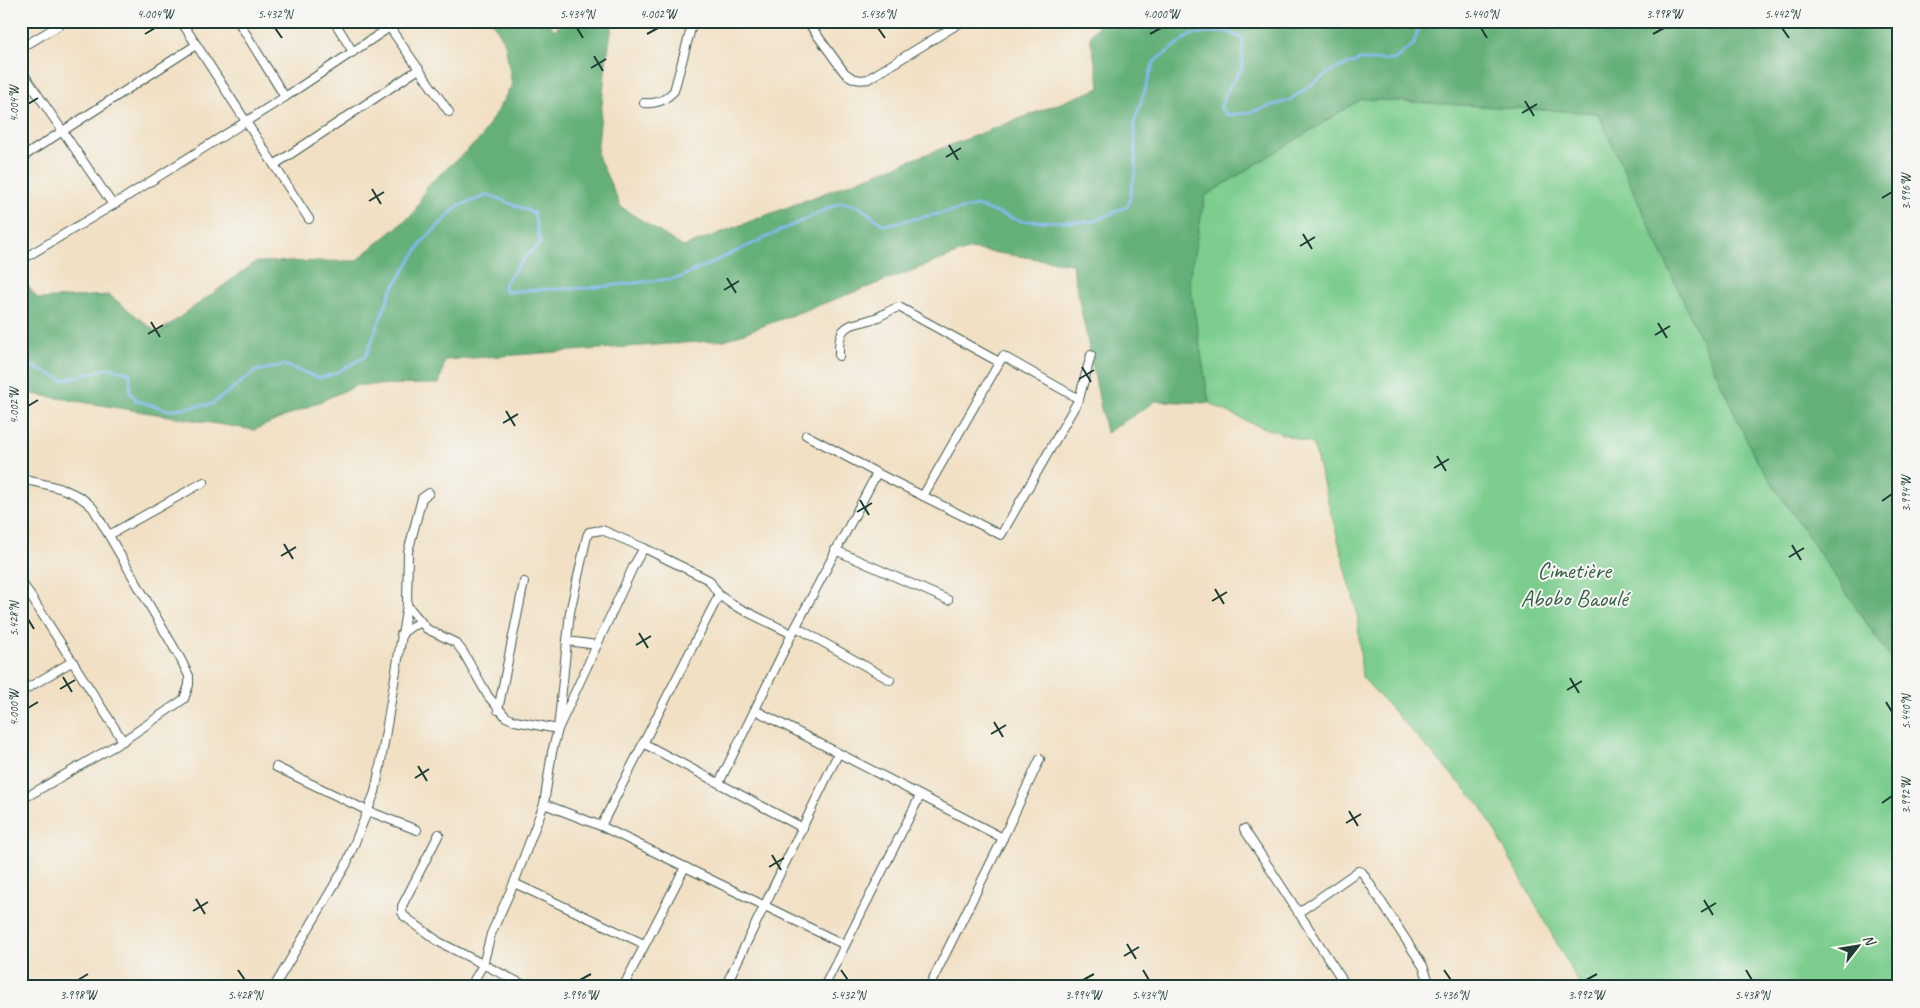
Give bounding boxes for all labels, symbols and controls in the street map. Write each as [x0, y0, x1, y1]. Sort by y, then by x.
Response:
text: 4.004°W [137, 6, 175, 22]
text: 5.432°N [258, 6, 294, 22]
text: 5.434°N [560, 6, 596, 22]
text: 4.002°W [640, 6, 678, 22]
text: 5.436°N [861, 6, 897, 22]
text: 4.000°W [1143, 6, 1181, 22]
text: 5.440°N [1464, 6, 1500, 22]
text: 3.998°W [1646, 6, 1684, 22]
text: 5.442°N [1765, 6, 1801, 22]
text: 4.004°W [6, 84, 22, 122]
text: 3.996°W [1898, 172, 1914, 210]
text: 4.002°W [6, 386, 22, 424]
text: 3.994°W [1898, 474, 1914, 512]
park label: Cimetière Abobo Baoulé [1520, 555, 1632, 613]
text: 5.428°N [6, 600, 22, 636]
text: 4.000°W [6, 688, 22, 726]
text: 5.440°N [1898, 693, 1914, 729]
text: 3.992°W [1898, 776, 1914, 814]
north arrow [1832, 920, 1882, 970]
text: N [1859, 931, 1879, 950]
text: 3.998°W [60, 987, 98, 1003]
text: 5.428°N [228, 987, 264, 1003]
text: 3.996°W [562, 987, 600, 1003]
text: 5.432°N [831, 987, 867, 1003]
text: 3.994°W [1065, 987, 1103, 1003]
text: 5.434°N [1132, 987, 1168, 1003]
text: 5.436°N [1434, 987, 1470, 1003]
text: 3.992°W [1568, 987, 1606, 1003]
text: 5.438°N [1735, 987, 1771, 1003]

